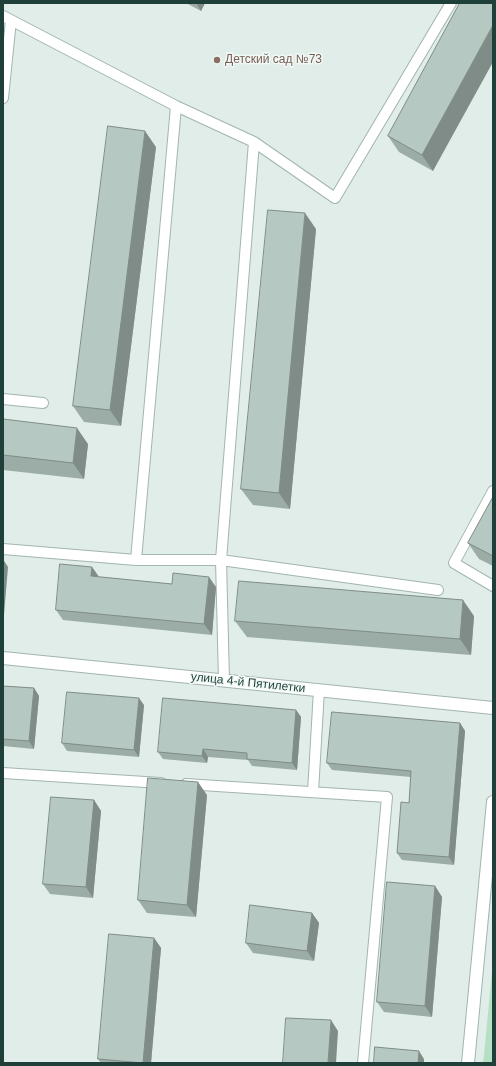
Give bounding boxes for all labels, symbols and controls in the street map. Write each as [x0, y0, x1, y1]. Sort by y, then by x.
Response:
place label: Детский сад №73 [225, 53, 322, 67]
marker: Детский сад №73 [212, 55, 222, 65]
street label: улица 4-й Пятилетки [190, 670, 306, 696]

